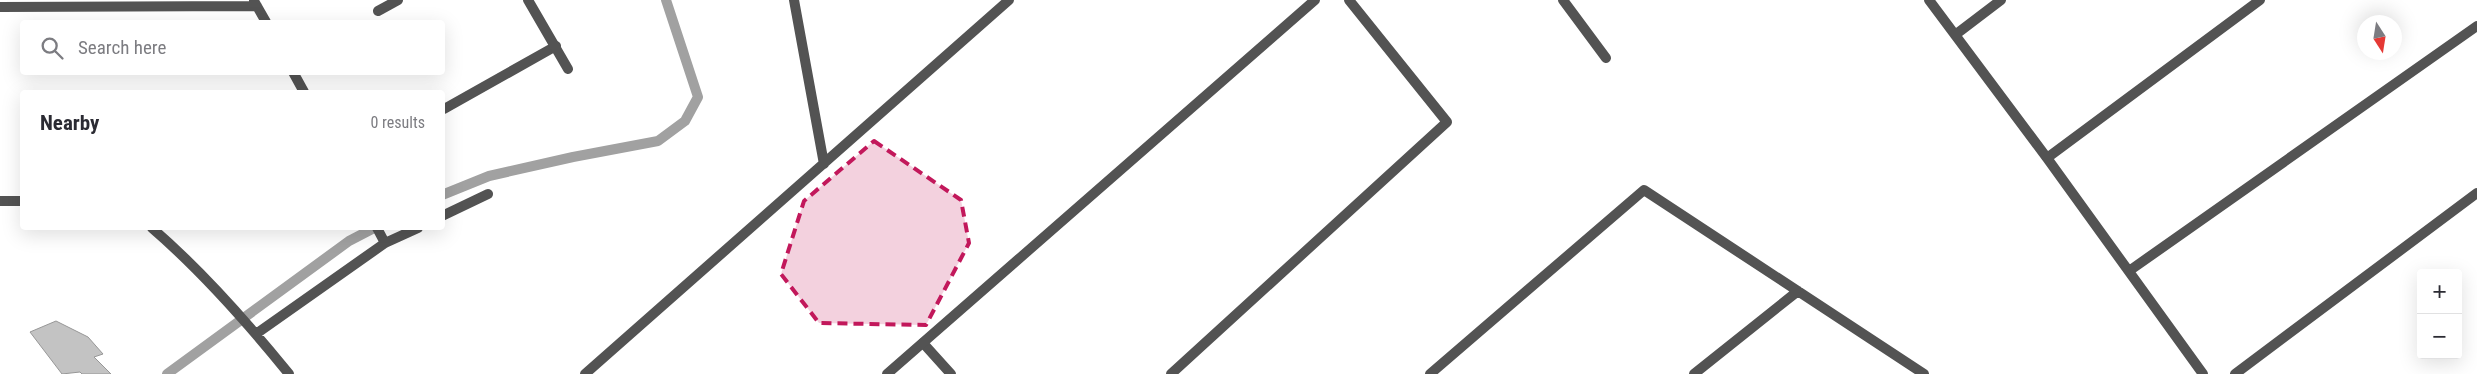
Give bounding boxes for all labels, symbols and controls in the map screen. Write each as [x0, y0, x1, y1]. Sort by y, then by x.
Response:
north arrow [2357, 15, 2402, 60]
search box [20, 20, 445, 75]
icon: search [38, 34, 66, 62]
text: Search here [78, 36, 166, 59]
text: Nearby [40, 111, 99, 135]
text: 0 results [370, 113, 425, 132]
map controls [2417, 269, 2462, 359]
button: + [2417, 269, 2462, 314]
button: − [2417, 314, 2462, 359]

